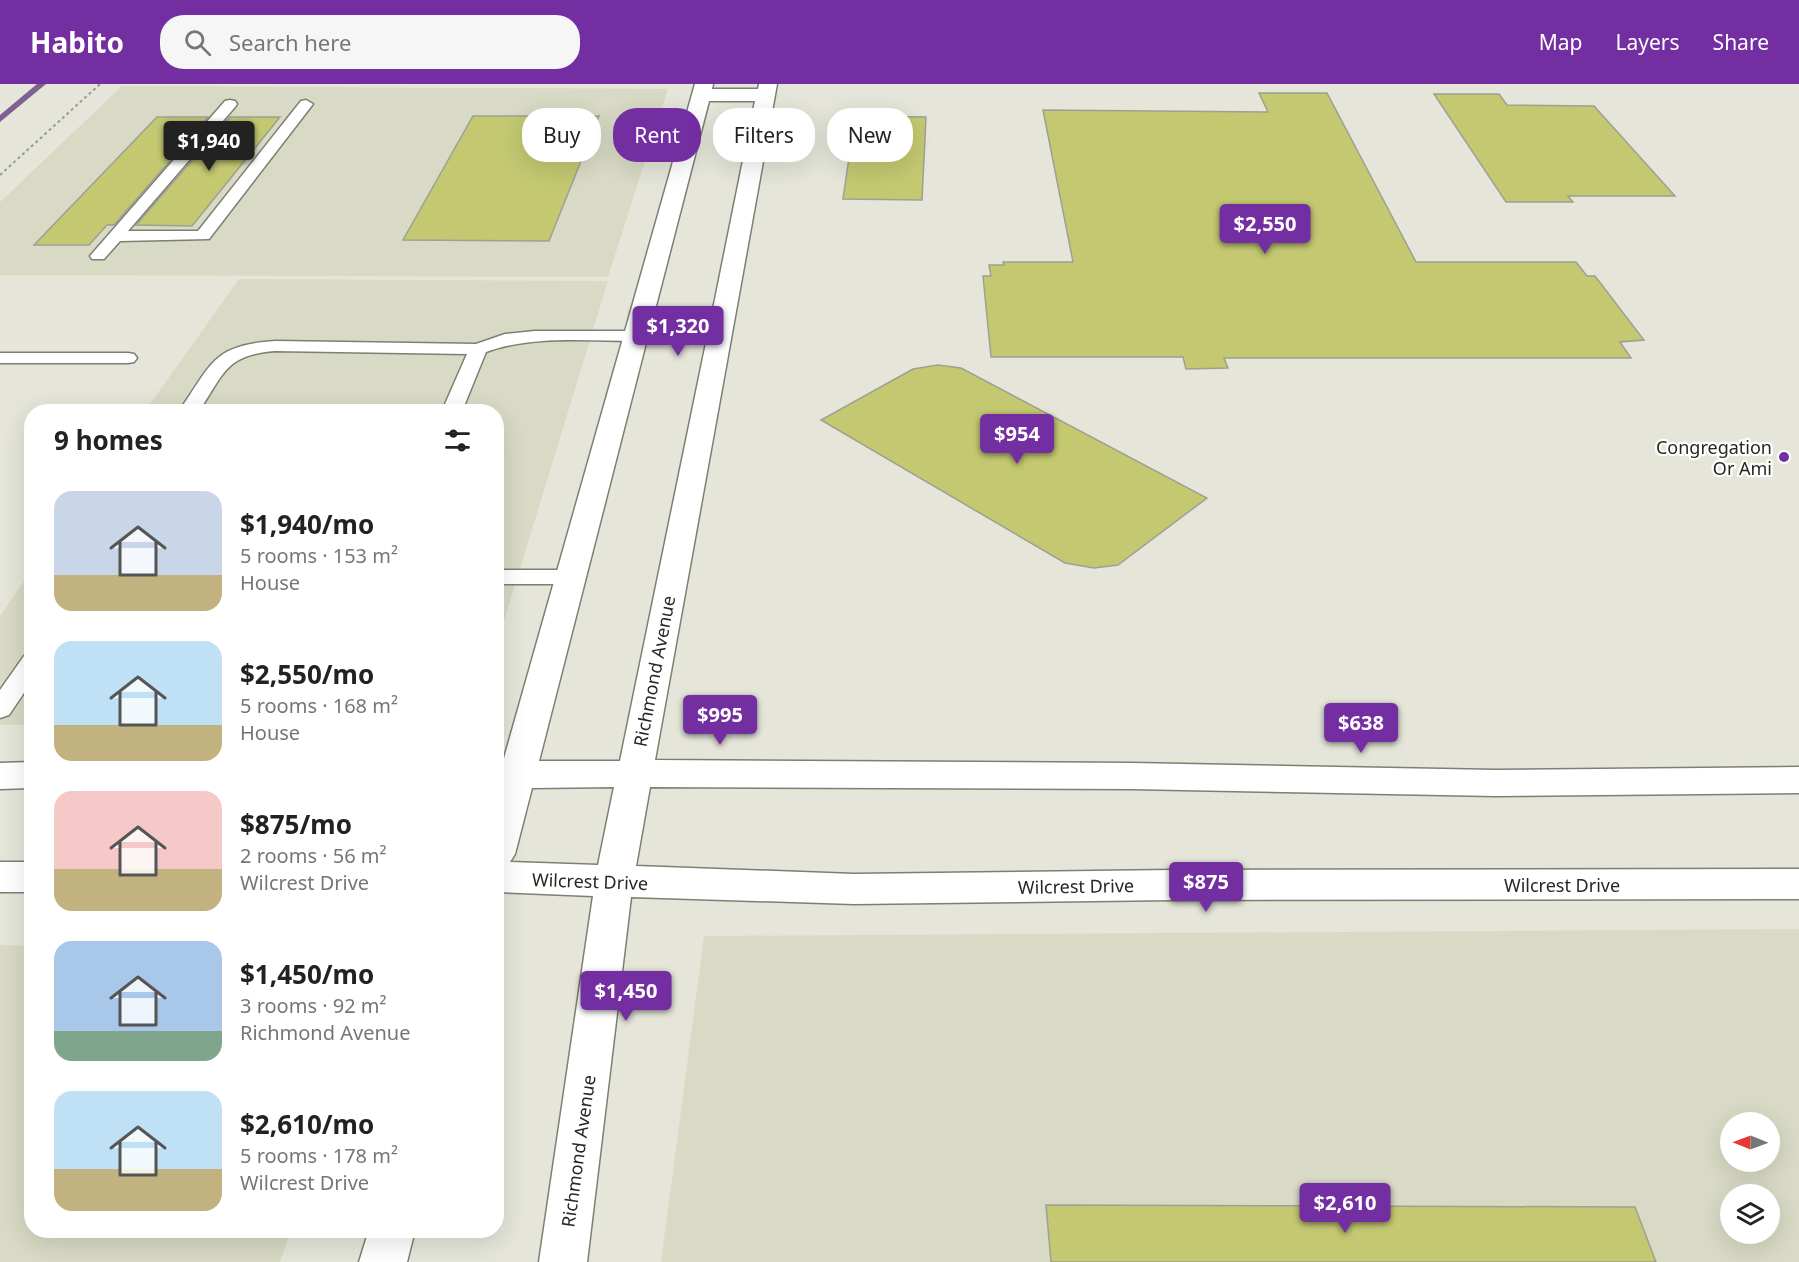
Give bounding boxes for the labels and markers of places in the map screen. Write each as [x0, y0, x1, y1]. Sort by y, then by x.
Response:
pin: $1,940 [160, 121, 258, 172]
pin: $2,550 [1216, 204, 1314, 255]
pin: $1,320 [629, 306, 727, 357]
pin: $954 [981, 414, 1053, 465]
place label: Congregation Or Ami [1656, 435, 1772, 480]
marker: Congregation Or Ami [1777, 450, 1791, 464]
pin: $995 [684, 695, 756, 746]
pin: $638 [1325, 703, 1397, 754]
pin: $875 [1170, 862, 1242, 913]
pin: $1,450 [577, 971, 675, 1022]
pin: $2,610 [1296, 1183, 1394, 1234]

